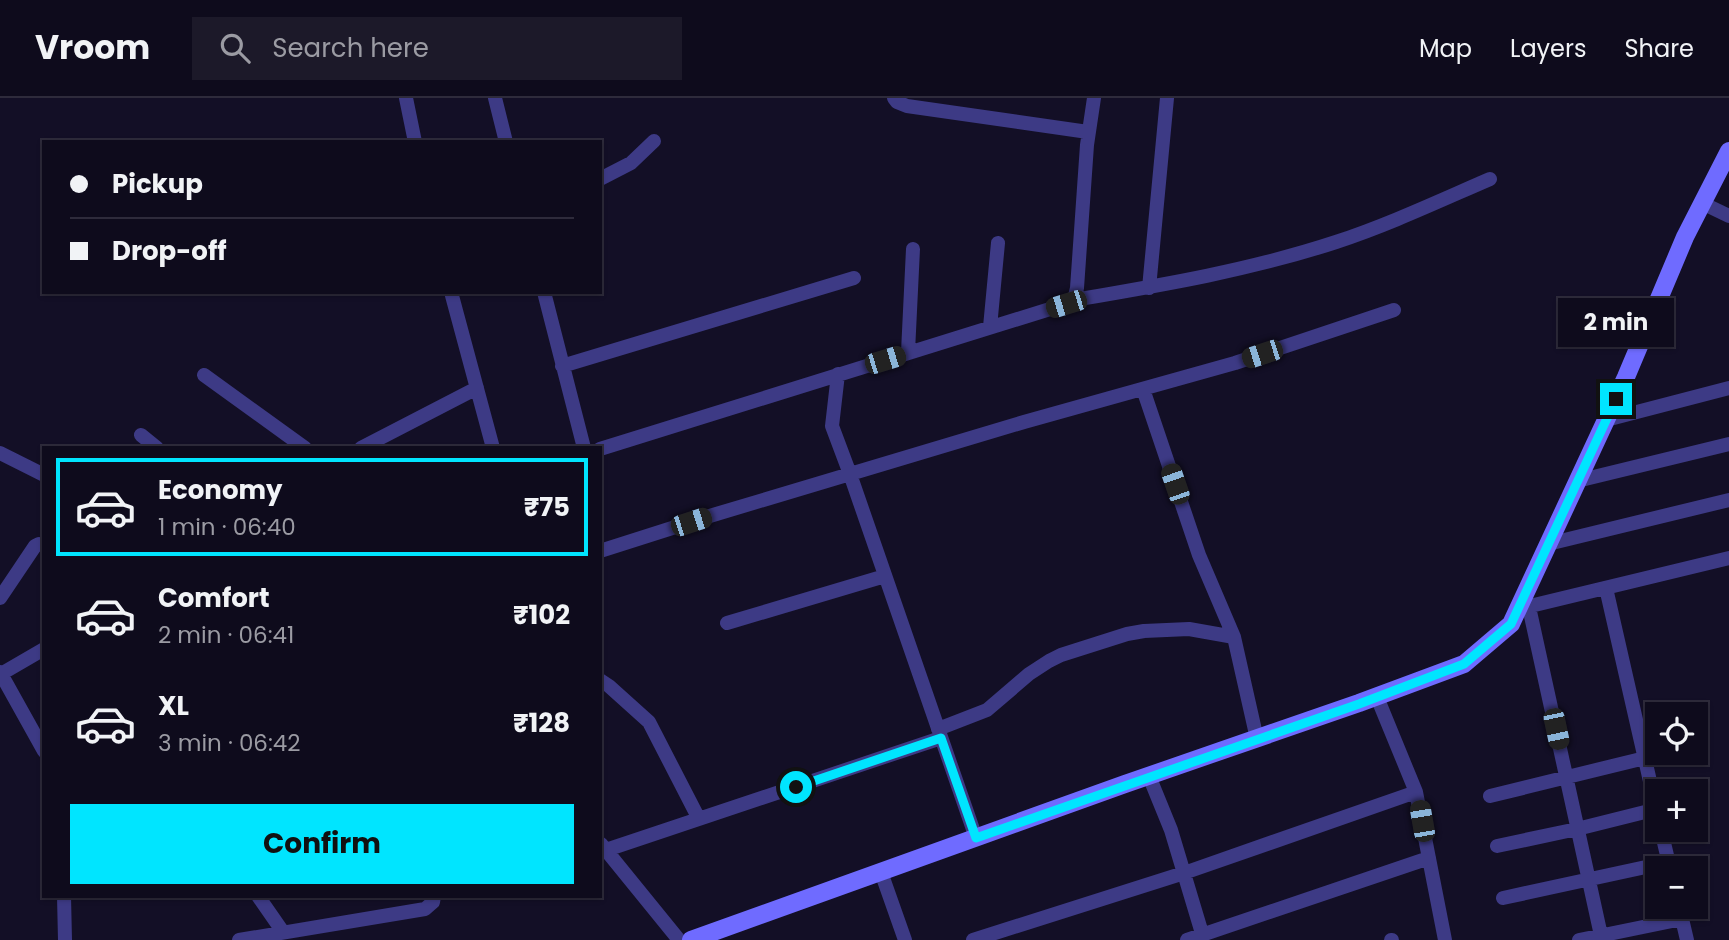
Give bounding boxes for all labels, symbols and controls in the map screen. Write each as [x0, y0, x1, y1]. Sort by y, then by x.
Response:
search box [192, 17, 682, 80]
text: Vroom [35, 24, 150, 71]
icon: search [216, 29, 254, 67]
text: Search here [272, 30, 429, 66]
text: Map [1419, 32, 1472, 65]
text: Layers [1510, 32, 1586, 65]
text: Share [1624, 32, 1694, 65]
text: Pickup [112, 166, 203, 202]
text: Drop-off [112, 233, 227, 269]
car [1043, 288, 1090, 320]
callout: 2 min [1558, 298, 1674, 346]
text: 2 min [1584, 306, 1648, 338]
car [1239, 338, 1286, 370]
car [862, 344, 909, 376]
route end [1600, 383, 1632, 415]
car [1159, 461, 1192, 507]
text: Economy [158, 472, 282, 508]
icon: car [74, 476, 137, 539]
text: ₹75 [524, 489, 570, 525]
car [668, 506, 715, 538]
text: 1 min · 06:40 [158, 511, 296, 543]
text: Comfort [158, 580, 270, 616]
icon: car [74, 584, 137, 647]
text: ₹102 [513, 597, 570, 633]
text: 2 min · 06:41 [158, 619, 294, 651]
text: XL [158, 688, 189, 724]
icon: car [74, 692, 137, 755]
map controls [1645, 702, 1708, 919]
button: locate [1645, 702, 1708, 765]
text: ₹128 [513, 705, 570, 741]
car [1542, 706, 1571, 752]
text: 3 min · 06:42 [158, 727, 301, 759]
route start [780, 771, 812, 803]
button: + [1645, 779, 1708, 842]
car [1409, 798, 1436, 844]
button: Confirm [70, 804, 574, 884]
button: − [1645, 856, 1708, 919]

